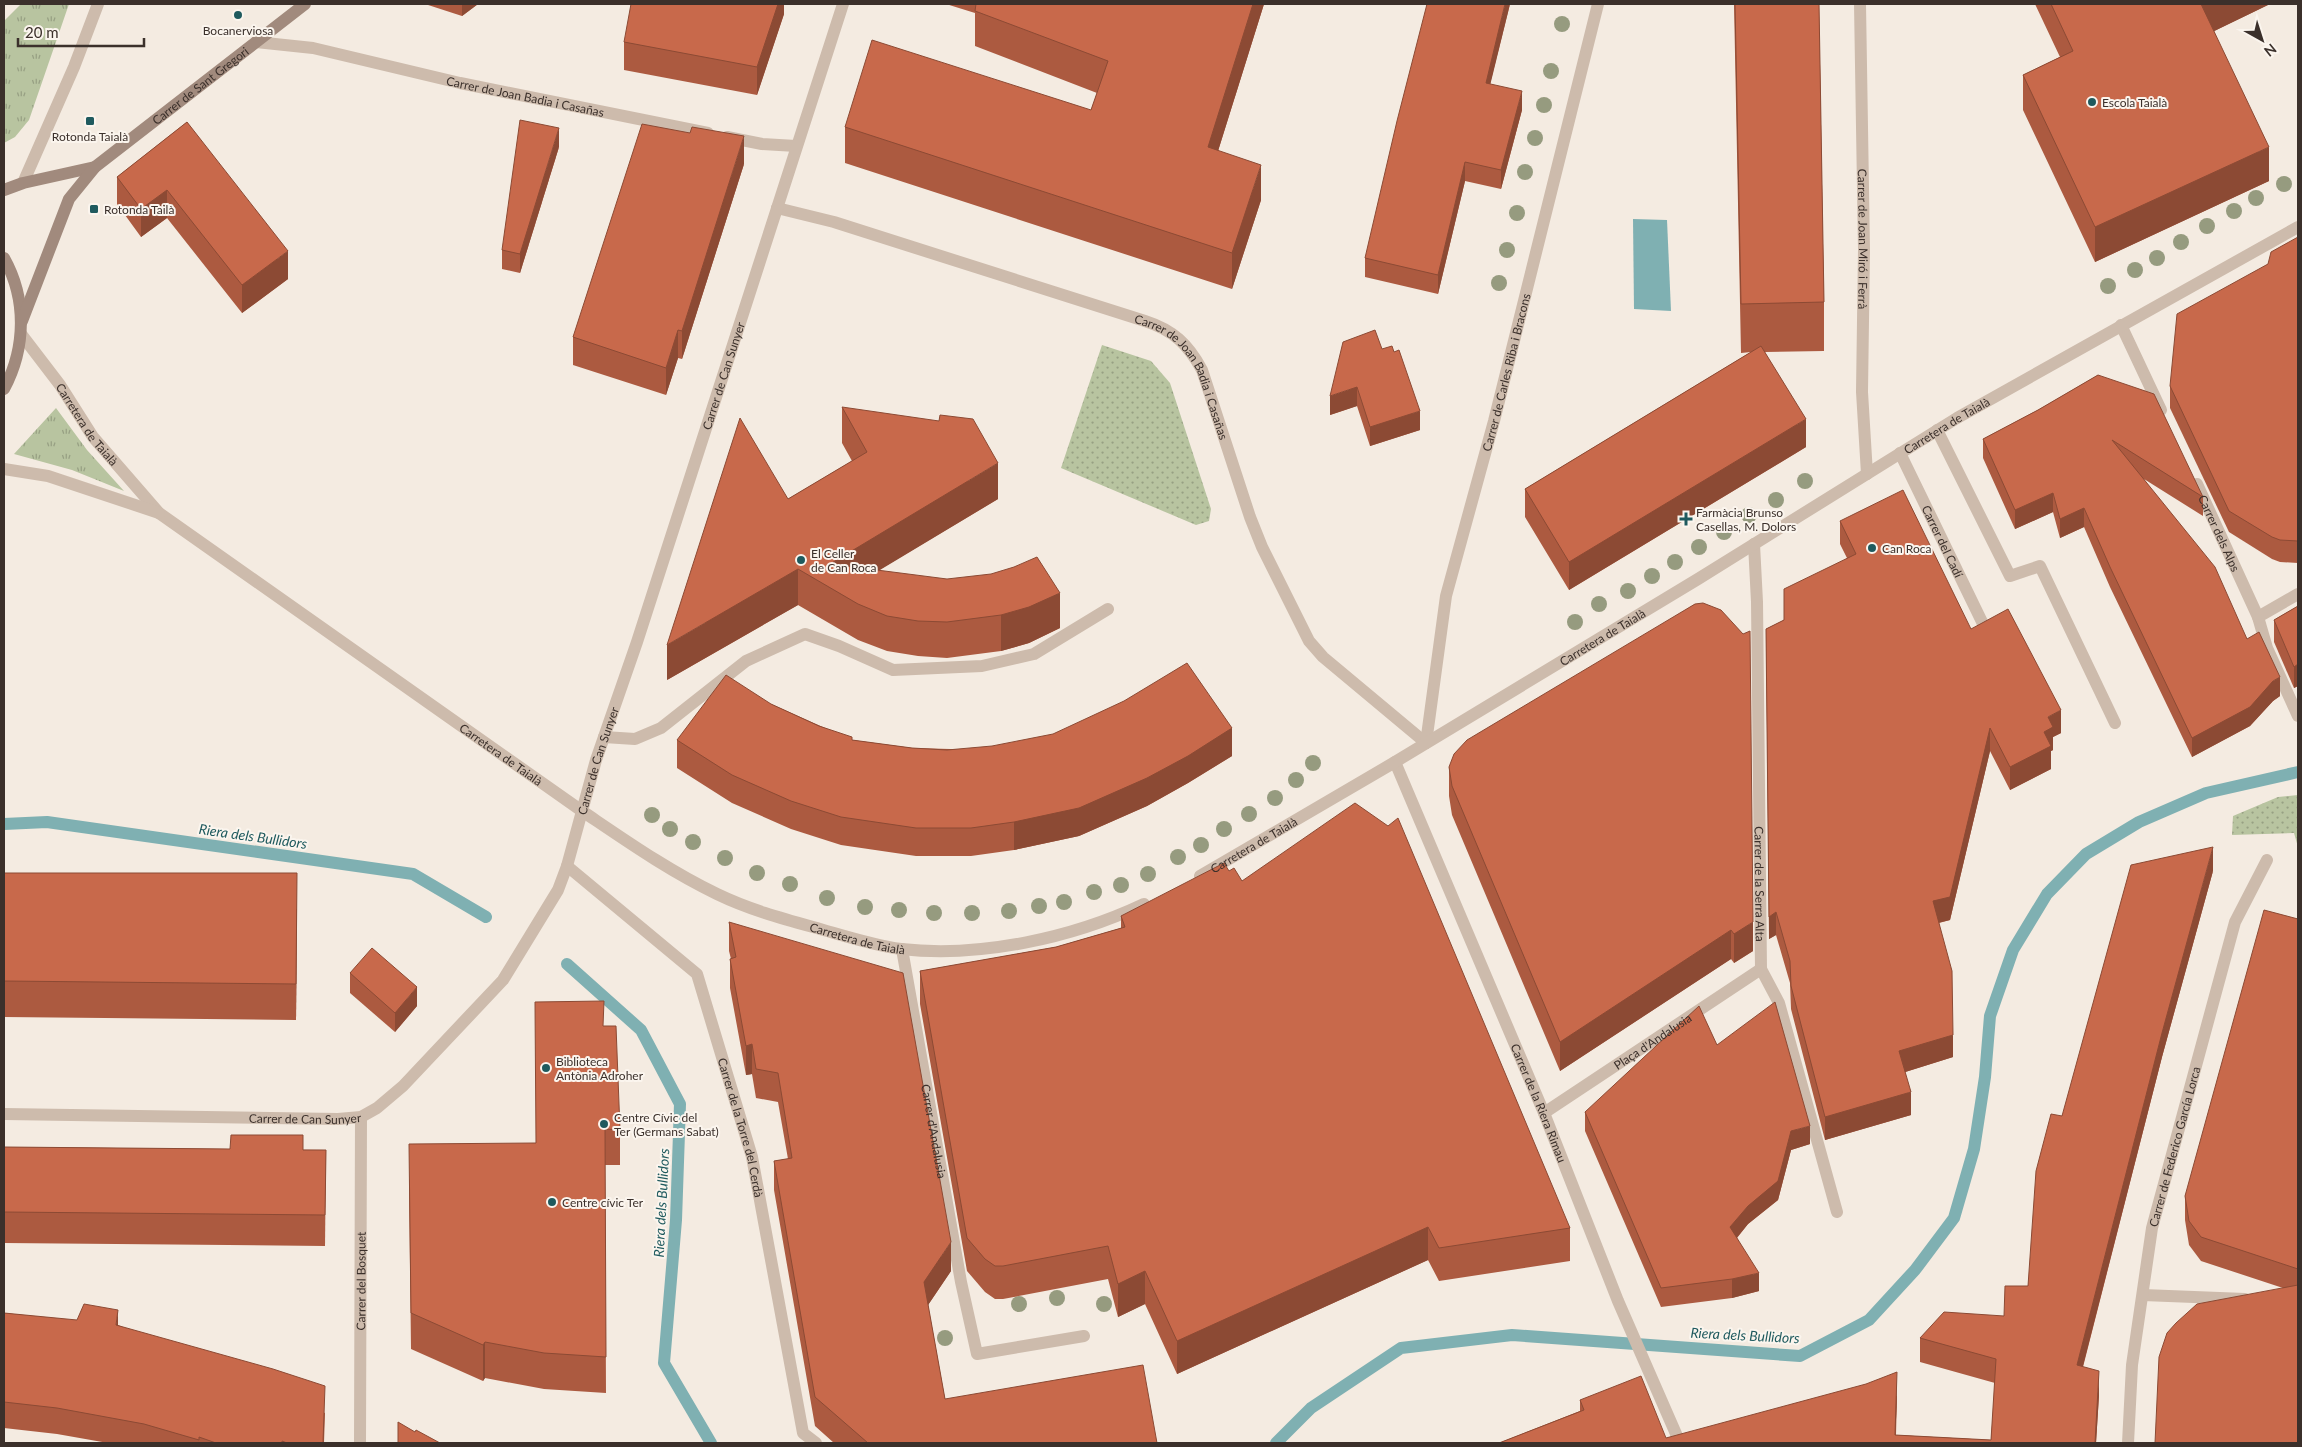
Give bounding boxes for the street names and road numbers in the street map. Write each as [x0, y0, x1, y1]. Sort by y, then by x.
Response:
street label: Carrer de Sant Gregori [149, 43, 251, 128]
street label: Carrer de Joan Badia i Casañas [445, 73, 605, 119]
street label: Carrer de Joan Miró i Ferrà [1855, 169, 1872, 309]
street label: Carrer de Carles Riba i Bracons [1479, 292, 1533, 453]
street label: Carrer de Joan Badia i Casañas [1133, 311, 1232, 442]
street label: Carrer de Can Sunyer [699, 319, 748, 431]
street label: Carretera de Taialà [53, 380, 122, 468]
street label: Carretera de Taialà [1901, 394, 1992, 457]
street label: Carrer dels Alps [2195, 492, 2244, 574]
street label: Carrer del Cadí [1919, 502, 1967, 581]
street label: Carretera de Taialà [1556, 605, 1648, 669]
street label: Carrer de Can Sunyer [574, 704, 622, 816]
street label: Carretera de Taialà [457, 720, 546, 788]
street label: Carretera de Taialà [1207, 814, 1300, 876]
street label: Carrer de la Serra Alta [1752, 826, 1768, 942]
street label: Carretera de Taialà [808, 919, 906, 957]
street label: Plaça d'Andalusia [1611, 1010, 1694, 1072]
street label: Carrer de la Riera Rimau [1508, 1041, 1570, 1164]
street label: Carrer de la Torre del Cerdà [715, 1056, 767, 1199]
street label: Carrer de Federico García Lorca [2145, 1065, 2203, 1228]
street label: Carrer d'Andalusia [919, 1083, 950, 1180]
street label: Carrer de Can Sunyer [249, 1109, 362, 1126]
street label: Carrer del Bosquet [353, 1231, 368, 1330]

